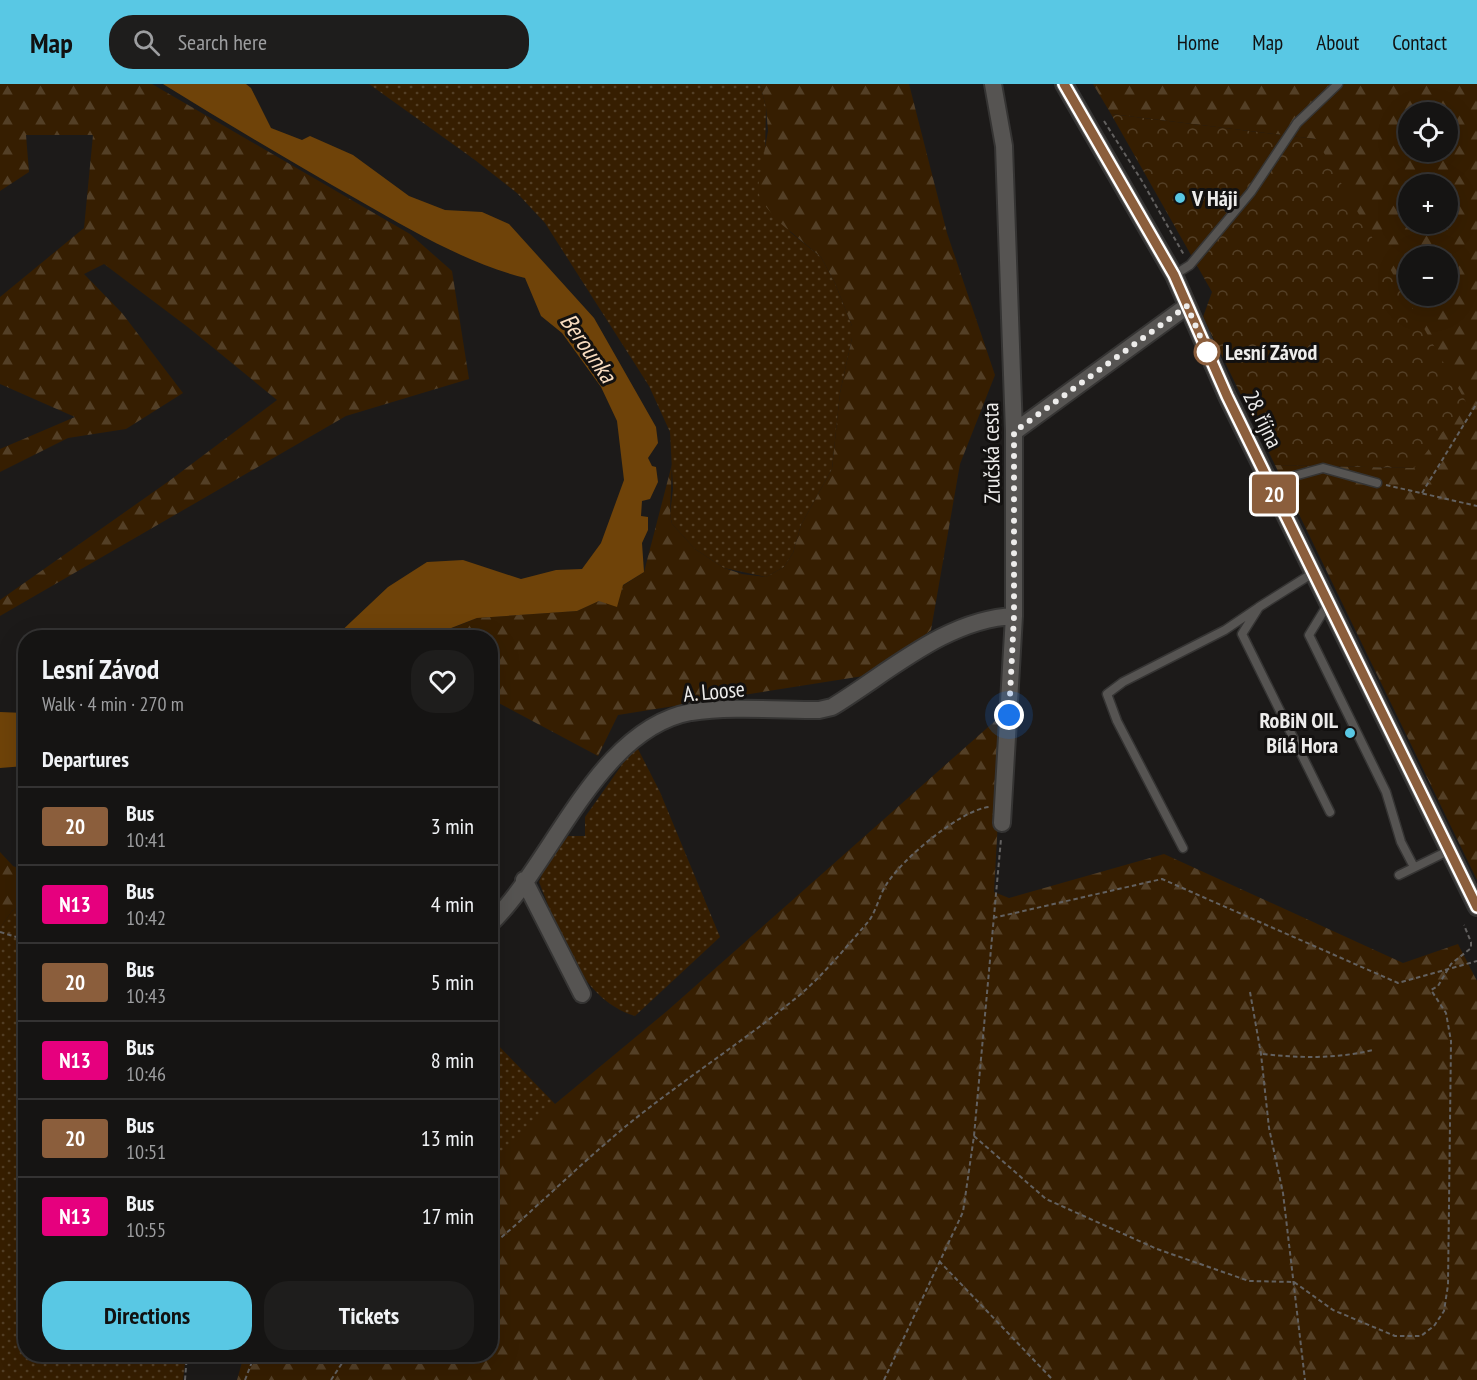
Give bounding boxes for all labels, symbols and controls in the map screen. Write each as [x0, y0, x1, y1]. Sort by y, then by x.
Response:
search box [109, 15, 529, 69]
text: Map [30, 24, 73, 61]
icon: search [130, 26, 163, 59]
text: Search here [178, 28, 267, 56]
text: Home [1177, 29, 1219, 56]
text: Map [1252, 29, 1283, 56]
text: About [1316, 29, 1359, 56]
text: Contact [1392, 29, 1447, 56]
map controls [1398, 102, 1458, 306]
button: locate [1398, 102, 1458, 162]
button: + [1398, 174, 1458, 234]
place label: V Háji [1191, 184, 1238, 212]
marker: V Háji [1173, 191, 1187, 205]
button: − [1398, 246, 1458, 306]
water label: Berounka [553, 307, 624, 390]
place label: Lesní Závod [1225, 338, 1317, 366]
marker: Lesní Závod [1194, 339, 1220, 365]
street label: 28. října [1237, 385, 1289, 453]
street label: Zručská cesta [976, 402, 1006, 504]
line badge: 20 [1247, 474, 1301, 514]
text: 20 [1264, 481, 1284, 508]
text: Lesní Závod [42, 650, 159, 687]
button: heart [411, 650, 474, 713]
street label: A. Loose [682, 674, 746, 708]
text: Walk · 4 min · 270 m [42, 691, 184, 717]
your location [994, 700, 1024, 730]
place label: RoBiN OIL Bílá Hora [1259, 706, 1339, 759]
marker: RoBiN OIL Bílá Hora [1343, 726, 1357, 740]
text: Departures [42, 745, 129, 773]
text: Bus [126, 799, 154, 827]
text: 3 min [431, 812, 474, 840]
text: 20 [65, 813, 85, 840]
text: 10:41 [126, 827, 166, 853]
text: Bus [126, 877, 154, 905]
text: 4 min [431, 890, 474, 918]
text: N13 [59, 891, 91, 918]
text: 10:42 [126, 905, 166, 931]
text: Bus [126, 955, 154, 983]
text: 5 min [431, 968, 474, 996]
text: 20 [65, 969, 85, 996]
text: 10:43 [126, 983, 166, 1009]
text: Bus [126, 1033, 154, 1061]
text: 8 min [431, 1046, 474, 1074]
text: N13 [59, 1047, 91, 1074]
text: 10:46 [126, 1061, 166, 1087]
text: Bus [126, 1111, 154, 1139]
text: 13 min [421, 1124, 474, 1152]
text: 20 [65, 1125, 85, 1152]
text: 10:51 [126, 1139, 166, 1165]
text: Bus [126, 1189, 154, 1217]
text: 17 min [422, 1202, 474, 1230]
text: N13 [59, 1203, 91, 1230]
text: 10:55 [126, 1217, 166, 1243]
button: Directions [42, 1281, 252, 1350]
button: Tickets [264, 1281, 474, 1350]

